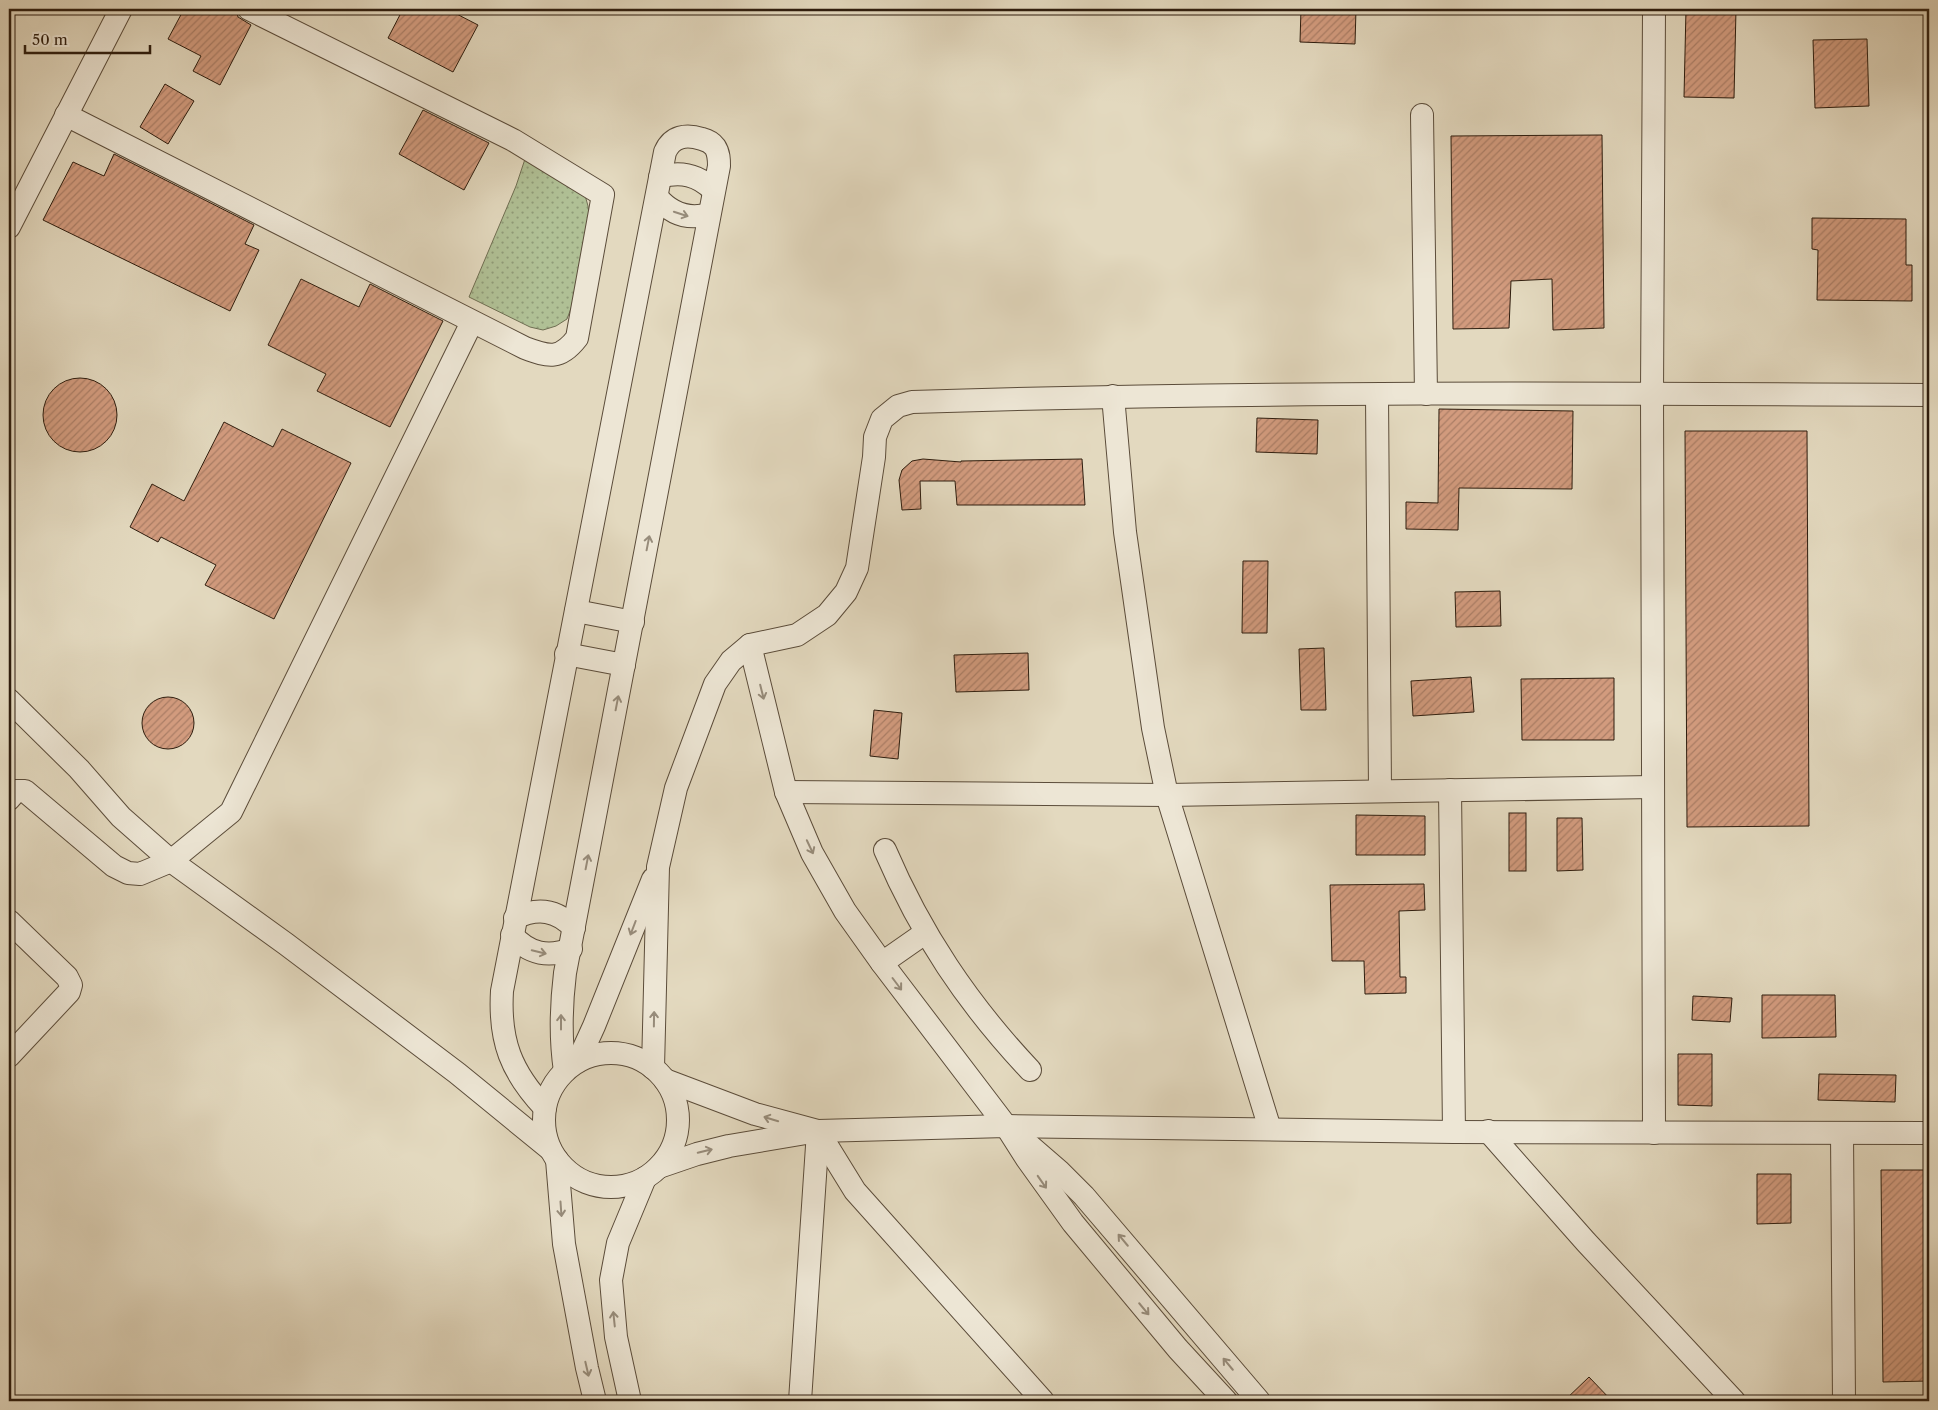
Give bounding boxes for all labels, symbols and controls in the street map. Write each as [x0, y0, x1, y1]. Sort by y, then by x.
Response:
scale bar [25, 22, 150, 54]
text: 50 m [32, 30, 68, 49]
one-way arrow [672, 210, 688, 219]
one-way arrow [644, 536, 654, 552]
one-way arrow [758, 684, 767, 700]
one-way arrow [613, 695, 622, 711]
one-way arrow [805, 839, 815, 854]
one-way arrow [582, 855, 592, 871]
one-way arrow [628, 920, 637, 935]
one-way arrow [531, 948, 547, 957]
one-way arrow [892, 977, 902, 991]
one-way arrow [649, 1012, 659, 1028]
one-way arrow [556, 1015, 566, 1031]
one-way arrow [763, 1113, 779, 1123]
one-way arrow [697, 1146, 713, 1156]
one-way arrow [1037, 1174, 1047, 1188]
one-way arrow [557, 1200, 566, 1216]
one-way arrow [1117, 1234, 1128, 1247]
one-way arrow [1138, 1302, 1149, 1315]
one-way arrow [610, 1311, 619, 1327]
one-way arrow [1223, 1358, 1234, 1371]
one-way arrow [583, 1361, 592, 1377]

